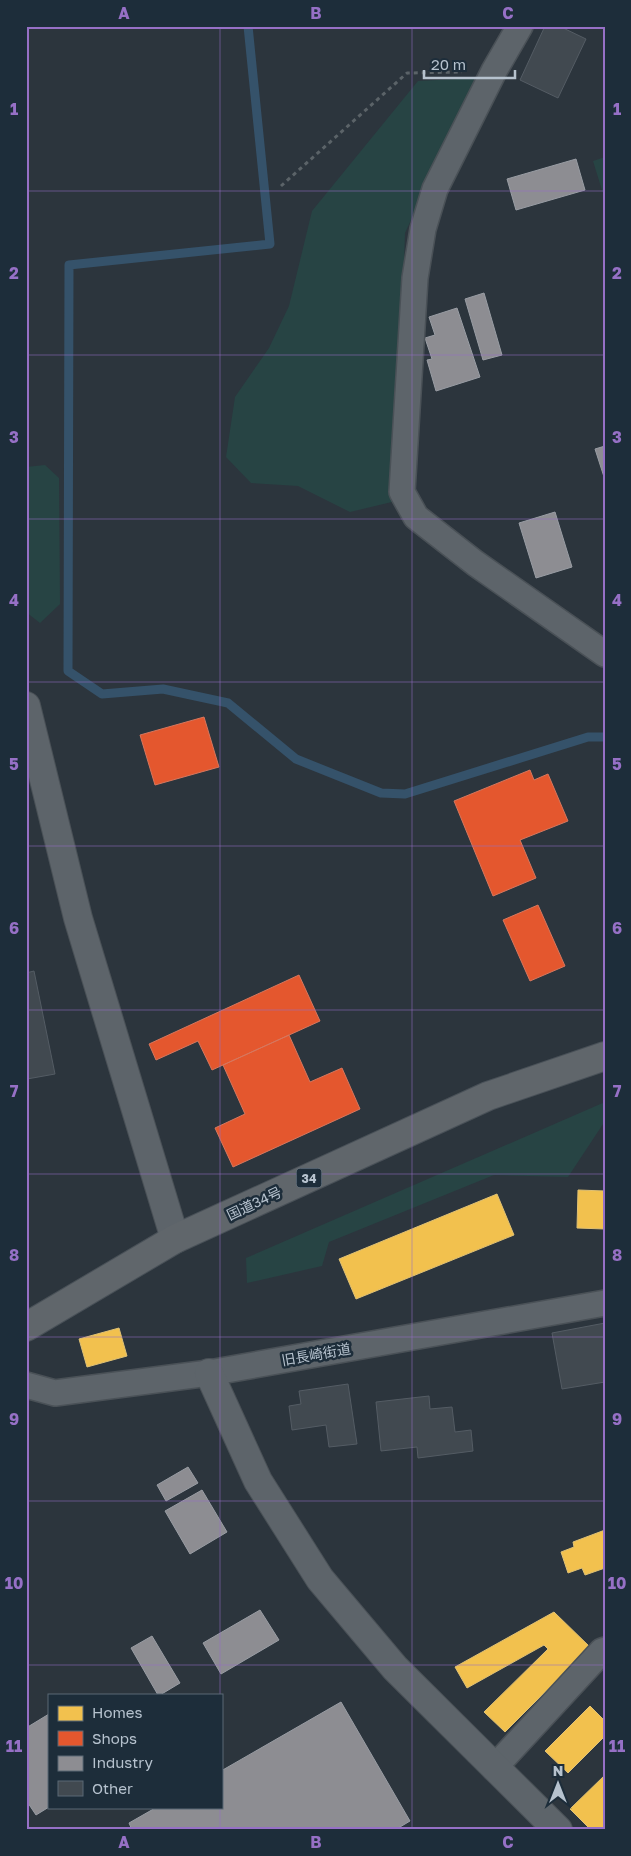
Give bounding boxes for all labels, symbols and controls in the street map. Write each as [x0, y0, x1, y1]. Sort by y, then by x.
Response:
text: A [118, 3, 130, 23]
text: B [310, 3, 322, 23]
text: C [502, 3, 514, 23]
scale bar [424, 48, 515, 80]
text: 20 m [431, 55, 466, 73]
text: 1 [10, 99, 18, 119]
text: 1 [613, 99, 621, 119]
text: 2 [9, 263, 19, 283]
text: 2 [612, 263, 622, 283]
text: 3 [9, 427, 19, 447]
text: 3 [612, 427, 622, 447]
text: 4 [9, 590, 19, 610]
text: 4 [612, 590, 622, 610]
text: 5 [9, 754, 19, 774]
text: 5 [612, 754, 622, 774]
text: 6 [9, 918, 19, 938]
text: 6 [612, 918, 622, 938]
text: 7 [10, 1081, 19, 1101]
text: 7 [613, 1081, 622, 1101]
road number: 34 [296, 1168, 322, 1188]
street label: 国道34号 [224, 1183, 284, 1223]
text: 8 [9, 1245, 19, 1265]
text: 8 [612, 1245, 622, 1265]
street label: 旧長崎街道 [280, 1340, 352, 1368]
text: 9 [9, 1409, 19, 1429]
text: 9 [612, 1409, 622, 1429]
text: 10 [5, 1573, 23, 1593]
text: 10 [608, 1573, 626, 1593]
legend [48, 1694, 222, 1808]
text: Homes [92, 1703, 142, 1721]
text: Shops [92, 1729, 137, 1747]
text: 11 [6, 1736, 22, 1756]
text: 11 [609, 1736, 625, 1756]
text: Industry [92, 1753, 153, 1771]
north arrow [534, 1758, 584, 1808]
text: N [553, 1762, 563, 1779]
text: Other [92, 1779, 133, 1797]
text: A [118, 1832, 130, 1852]
text: B [310, 1832, 322, 1852]
text: C [502, 1832, 514, 1852]

